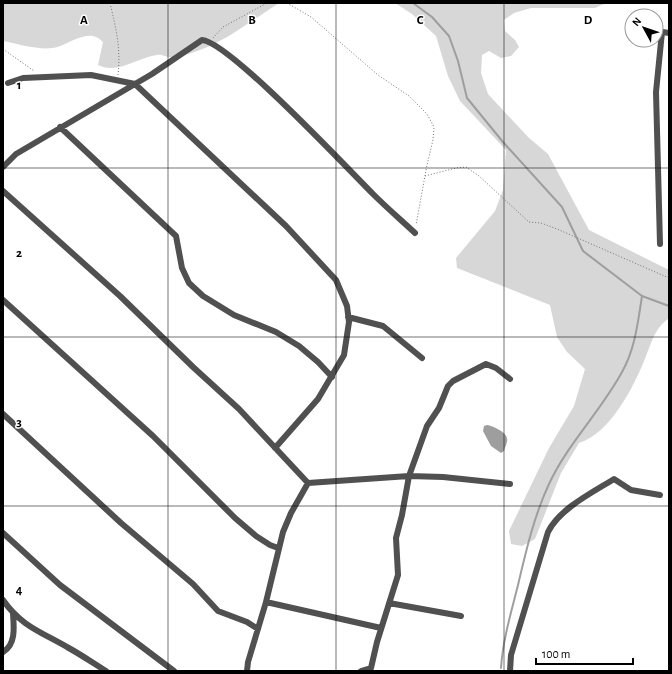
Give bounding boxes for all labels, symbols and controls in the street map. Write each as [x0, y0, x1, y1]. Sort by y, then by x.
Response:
north arrow [624, 8, 664, 48]
text: A [80, 14, 88, 27]
text: B [248, 14, 256, 27]
text: C [417, 14, 424, 27]
text: D [584, 14, 593, 27]
text: N [630, 15, 643, 28]
text: 1 [17, 79, 21, 92]
text: 2 [16, 247, 22, 260]
text: 3 [16, 416, 22, 429]
text: 4 [16, 584, 23, 597]
scale bar [536, 640, 633, 666]
text: 100 m [542, 648, 570, 660]

